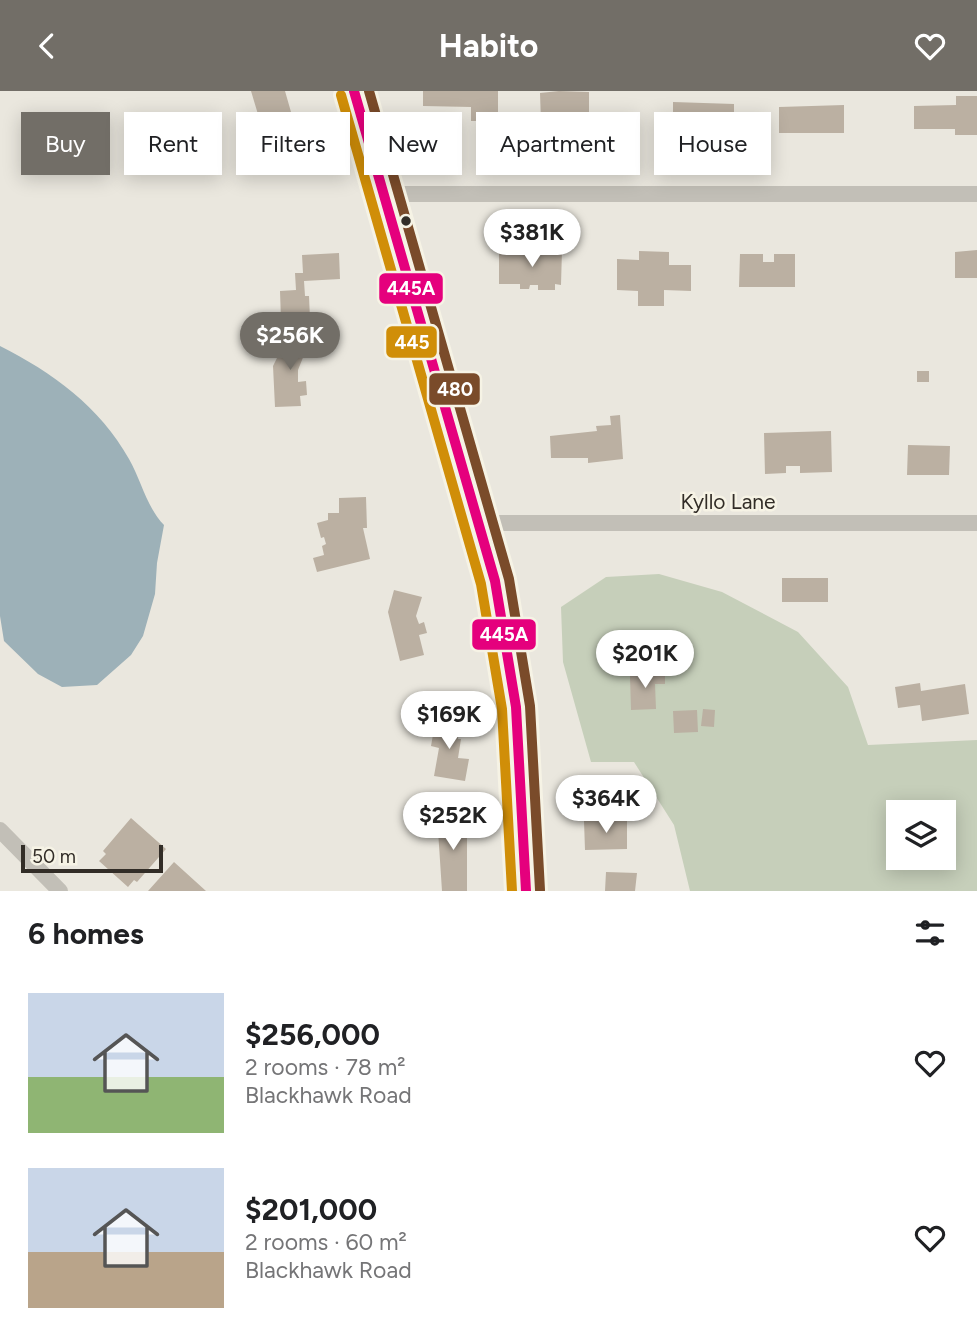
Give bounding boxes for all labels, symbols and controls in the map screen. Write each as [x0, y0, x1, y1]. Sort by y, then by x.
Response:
icon: back [28, 27, 66, 65]
text: Habito [439, 27, 538, 65]
icon: heart [911, 27, 949, 65]
chip: Buy [21, 112, 110, 175]
chip: Rent [124, 112, 222, 175]
chip: Filters [236, 112, 350, 175]
chip: New [364, 112, 462, 175]
chip: Apartment [476, 112, 640, 175]
chip: House [654, 112, 771, 175]
pin: $381K [483, 209, 581, 269]
unlabelled marker [399, 214, 413, 228]
text: $381K [500, 218, 564, 246]
line badge: 445A [378, 272, 444, 305]
text: 445A [387, 277, 436, 300]
pin: $256K [241, 313, 339, 372]
text: $256K [256, 321, 324, 349]
line badge: 445 [385, 325, 438, 359]
text: 445 [394, 331, 430, 354]
line badge: 480 [428, 372, 481, 406]
text: 480 [437, 378, 473, 401]
street label: Kyllo Lane [680, 489, 776, 514]
line badge: 445A [471, 618, 537, 651]
text: 445A [480, 623, 529, 646]
pin: $201K [596, 631, 694, 690]
text: $201K [612, 639, 678, 667]
pin: $169K [400, 691, 498, 751]
text: $169K [417, 700, 481, 728]
pin: $364K [557, 775, 655, 835]
text: $364K [572, 784, 640, 812]
pin: $252K [404, 793, 502, 852]
map controls [886, 800, 956, 870]
button: layers [886, 800, 956, 870]
text: $252K [419, 801, 487, 829]
scale bar [21, 842, 163, 874]
text: 50 m [32, 845, 76, 868]
icon: filters [911, 914, 949, 952]
text: 6 homes [28, 915, 144, 952]
text: $256,000 [245, 1016, 380, 1053]
icon: home [84, 1021, 168, 1105]
icon: heart [911, 1044, 949, 1082]
text: 2 rooms · 78 m² [245, 1053, 406, 1081]
text: Blackhawk Road [245, 1081, 412, 1109]
text: $201,000 [245, 1191, 377, 1228]
icon: home [84, 1196, 168, 1280]
icon: heart [911, 1219, 949, 1257]
text: 2 rooms · 60 m² [245, 1228, 407, 1256]
text: Blackhawk Road [245, 1256, 412, 1284]

